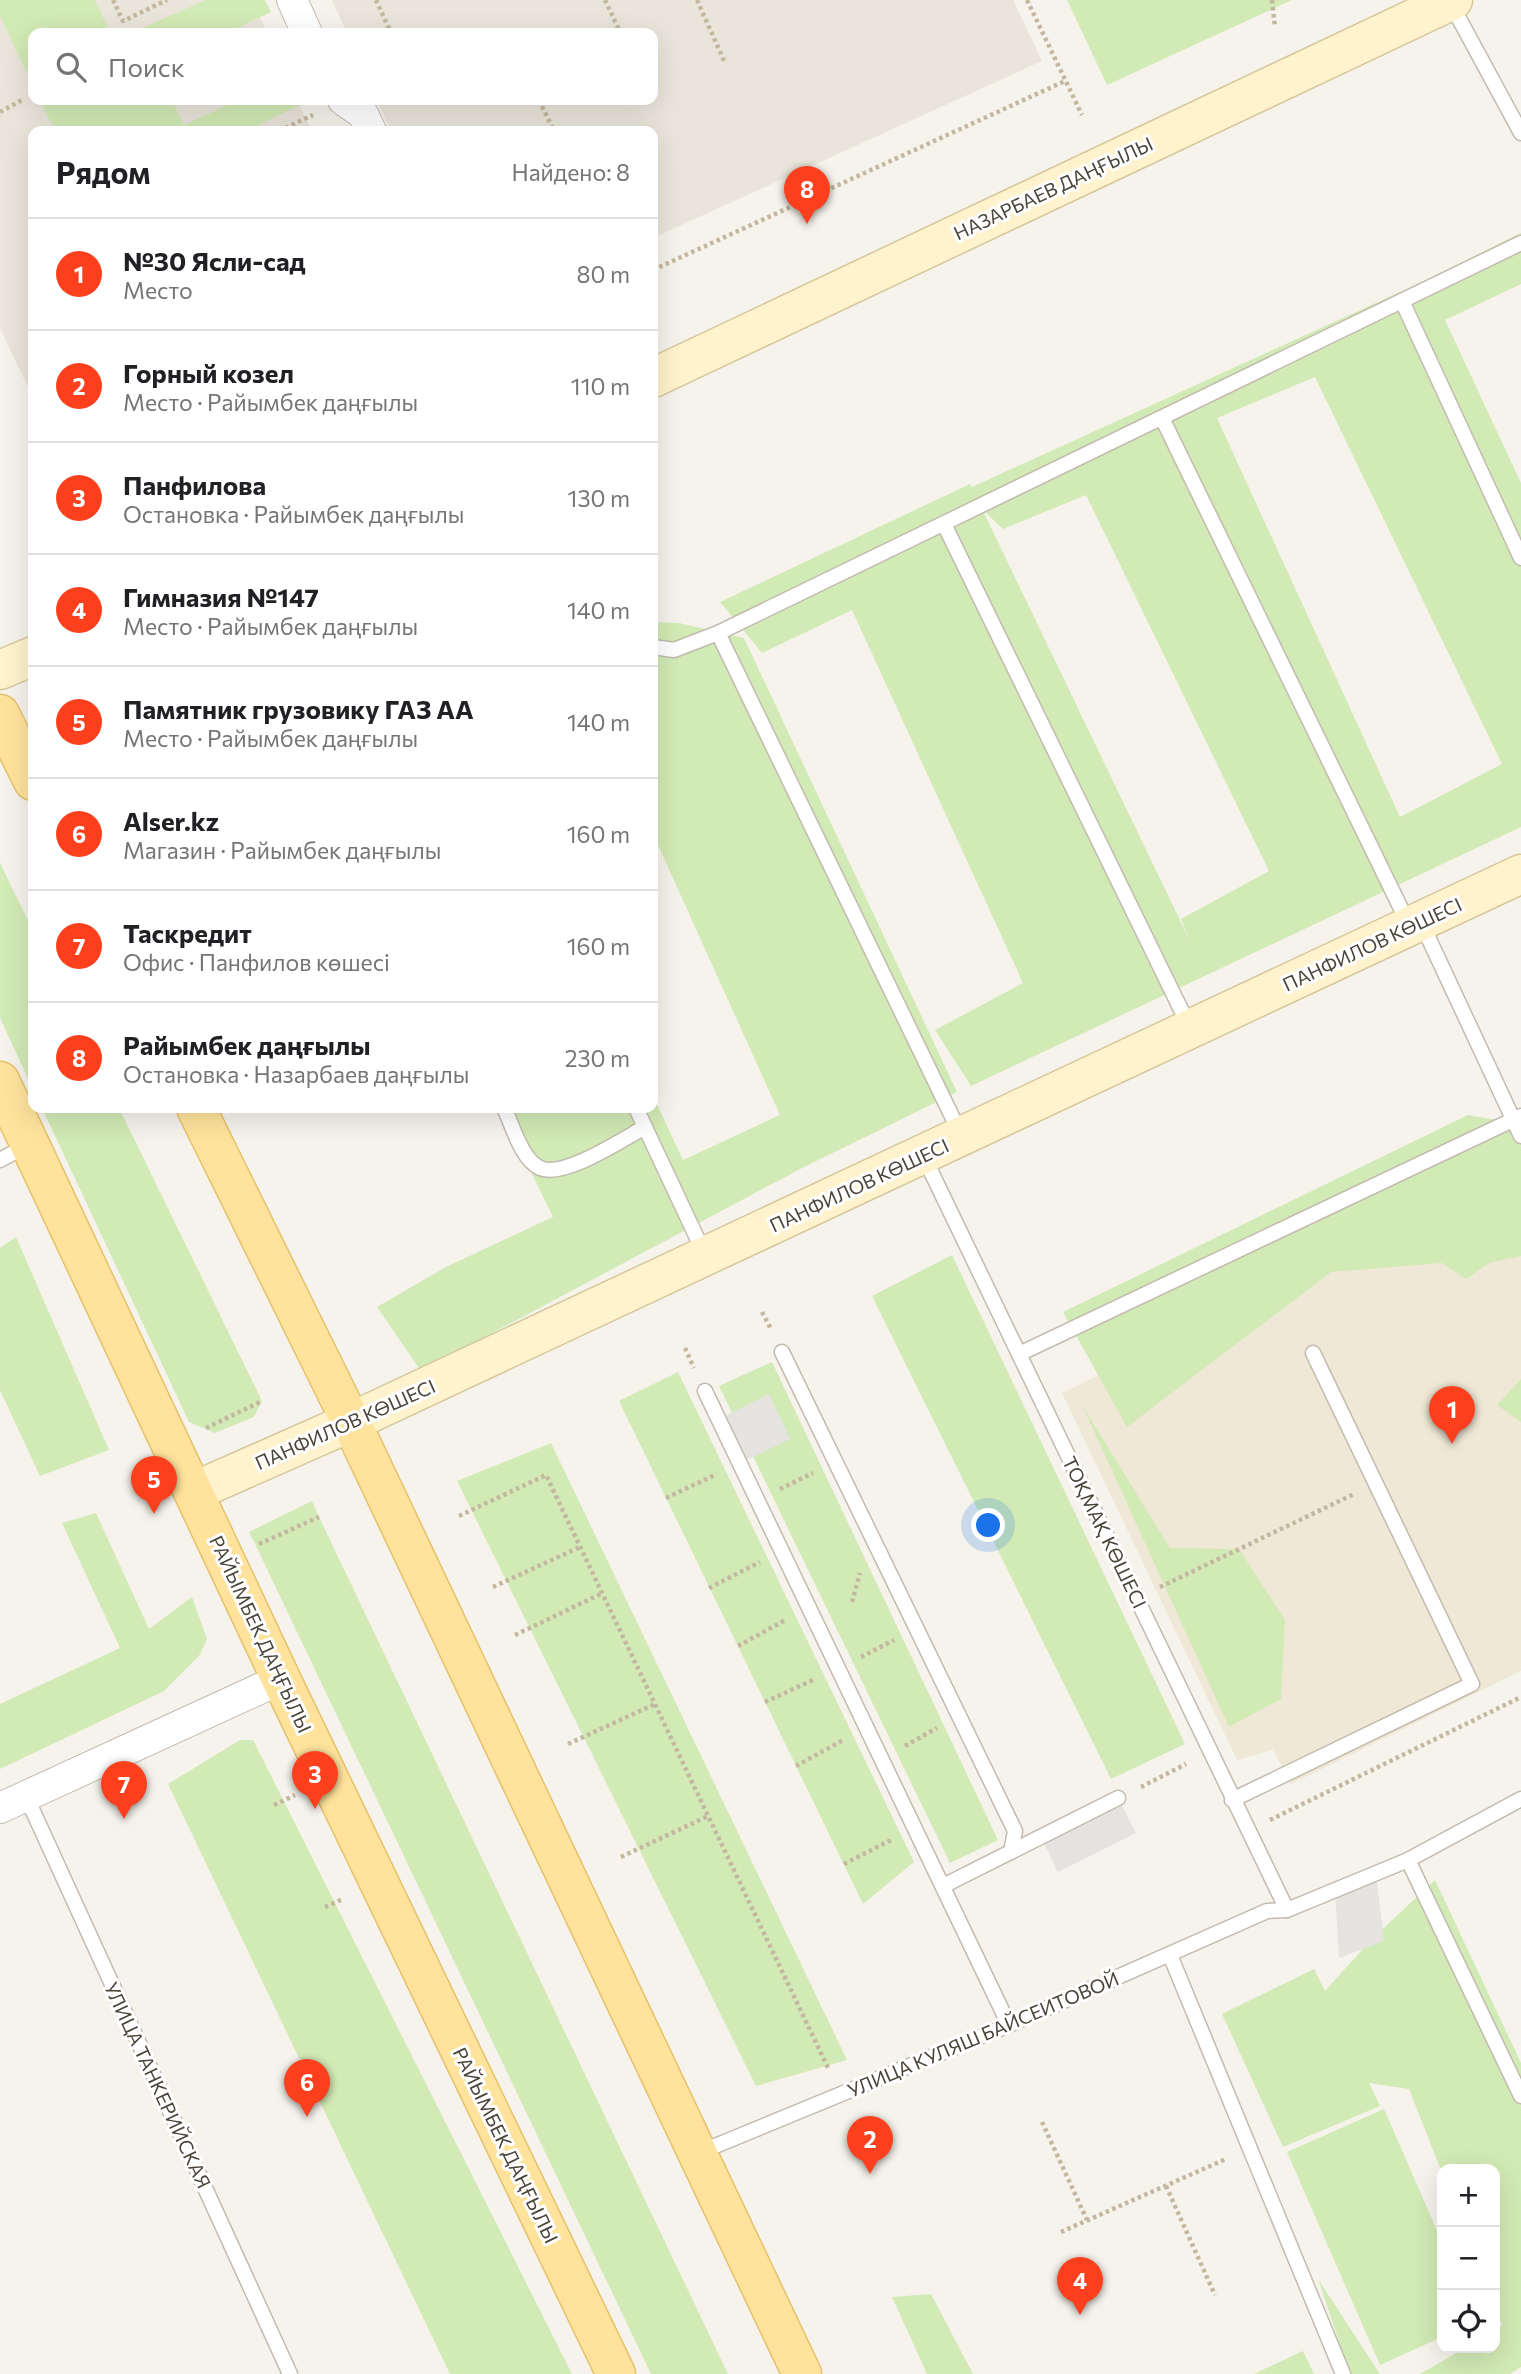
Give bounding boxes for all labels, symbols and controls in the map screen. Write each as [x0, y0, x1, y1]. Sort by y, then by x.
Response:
search box [28, 28, 658, 105]
icon: search [52, 48, 90, 86]
text: Поиск [108, 51, 185, 82]
street label: НАЗАРБАЕВ ДАҢҒЫЛЫ [950, 132, 1156, 244]
text: Рядом [56, 153, 150, 190]
text: Найдено: 8 [511, 158, 630, 186]
pin: 8 [784, 166, 830, 224]
text: №30 Ясли-сад [123, 245, 306, 276]
text: 1 [74, 260, 84, 288]
text: 80 m [577, 260, 630, 288]
text: Место [123, 276, 193, 304]
text: Горный козел [123, 357, 294, 388]
text: 2 [72, 372, 86, 400]
text: 110 m [571, 372, 630, 400]
text: Место · Райымбек даңғылы [123, 388, 418, 416]
text: Панфилова [123, 469, 266, 500]
text: 3 [72, 484, 86, 512]
text: 130 m [568, 484, 630, 512]
text: Остановка · Райымбек даңғылы [123, 500, 464, 528]
text: Гимназия №147 [123, 581, 319, 612]
text: 4 [72, 596, 86, 624]
text: 140 m [567, 596, 630, 624]
text: Место · Райымбек даңғылы [123, 612, 418, 640]
text: Памятник грузовику ГАЗ АА [123, 693, 474, 724]
text: 5 [72, 708, 86, 736]
text: 140 m [567, 708, 630, 736]
text: Место · Райымбек даңғылы [123, 724, 418, 752]
text: Alser.kz [123, 805, 219, 836]
text: 6 [72, 820, 86, 848]
text: 160 m [567, 820, 630, 848]
text: Магазин · Райымбек даңғылы [123, 836, 441, 864]
street label: ПАНФИЛОВ КӨШЕСІ [1279, 892, 1465, 996]
text: Таскредит [123, 917, 252, 948]
text: 7 [73, 932, 85, 960]
text: 160 m [567, 932, 630, 960]
text: Офис · Панфилов көшесі [123, 948, 390, 976]
text: Райымбек даңғылы [123, 1029, 371, 1060]
text: 8 [72, 1044, 86, 1072]
text: 230 m [565, 1044, 630, 1072]
text: Остановка · Назарбаев даңғылы [123, 1060, 469, 1088]
street label: ПАНФИЛОВ КӨШЕСІ [766, 1133, 952, 1237]
street label: ПАНФИЛОВ КӨШЕСІ [251, 1374, 439, 1474]
pin: 1 [1429, 1386, 1475, 1444]
street label: ТОҚМАҚ КӨШЕСІ [1058, 1452, 1152, 1612]
pin: 5 [131, 1456, 177, 1514]
your location [971, 1508, 1005, 1542]
street label: РАЙЫМБЕК ДАҢҒЫЛЫ [205, 1532, 317, 1736]
pin: 3 [292, 1751, 338, 1809]
pin: 7 [101, 1761, 147, 1819]
street label: УЛИЦА КУЛЯШ БАЙСЕИТОВОЙ [844, 1966, 1122, 2102]
street label: УЛИЦА ТАНКЕРИЙСКАЯ [100, 1978, 216, 2192]
street label: РАЙЫМБЕК ДАҢҒЫЛЫ [449, 2043, 563, 2247]
pin: 6 [284, 2059, 330, 2117]
pin: 2 [847, 2116, 893, 2174]
map controls [1437, 2164, 1500, 2353]
button: + [1437, 2164, 1500, 2227]
button: − [1437, 2227, 1500, 2290]
pin: 4 [1057, 2257, 1103, 2315]
button: locate [1437, 2290, 1500, 2353]

